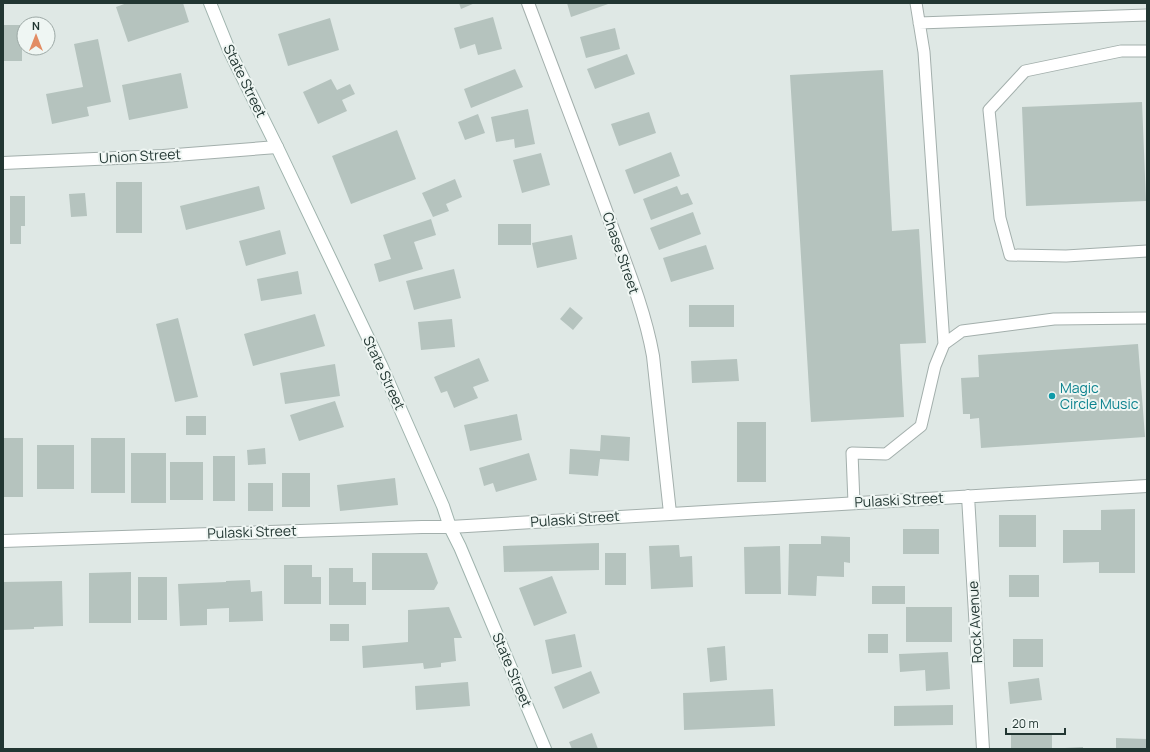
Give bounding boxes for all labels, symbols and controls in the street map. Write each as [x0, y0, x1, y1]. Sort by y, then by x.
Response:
north arrow [16, 16, 56, 56]
text: N [32, 18, 40, 33]
street label: State Street [219, 41, 272, 121]
street label: Union Street [99, 144, 182, 167]
street label: Chase Street [599, 209, 645, 297]
street label: State Street [359, 333, 410, 413]
place label: Magic Circle Music [1060, 378, 1139, 413]
marker: Magic Circle Music [1047, 391, 1057, 401]
street label: Pulaski Street [854, 488, 944, 511]
street label: Pulaski Street [530, 506, 621, 531]
street label: Pulaski Street [207, 520, 297, 543]
street label: Rock Avenue [963, 580, 986, 664]
street label: State Street [488, 630, 537, 710]
scale bar [1006, 710, 1065, 736]
text: 20 m [1012, 715, 1039, 732]

